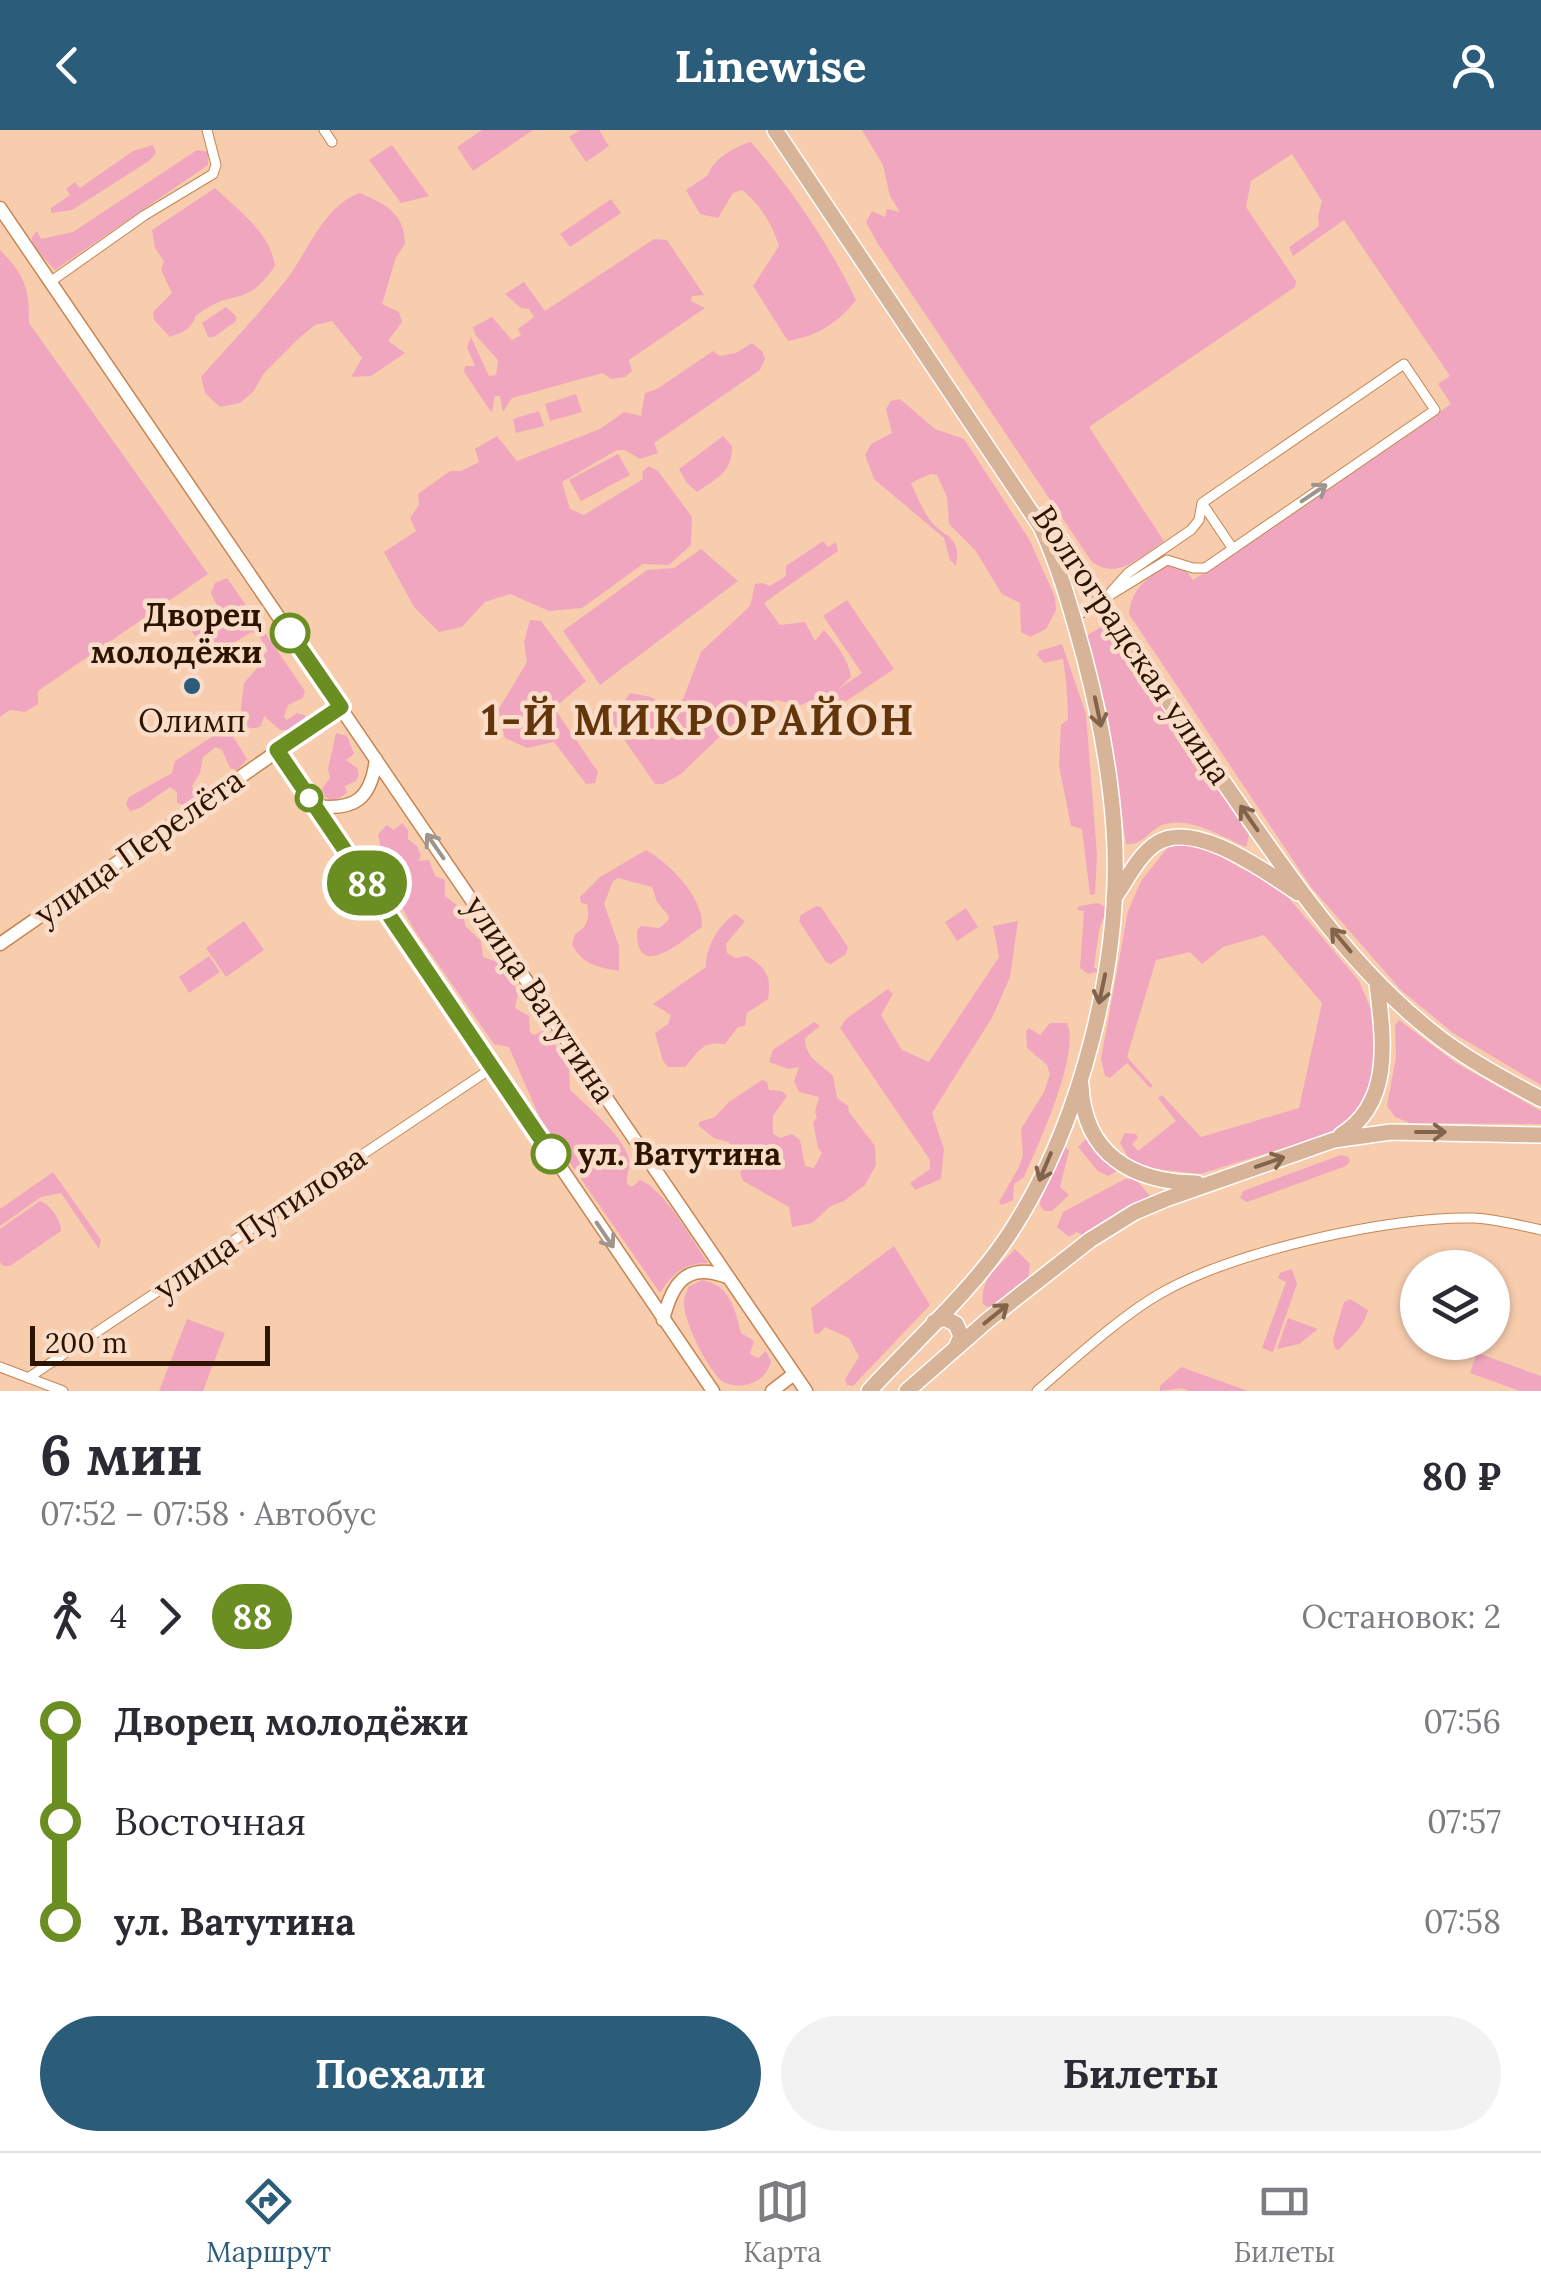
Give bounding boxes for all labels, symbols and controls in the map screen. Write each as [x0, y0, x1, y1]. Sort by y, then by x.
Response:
text: Linewise [674, 37, 867, 94]
icon: back [40, 38, 95, 93]
icon: person [1446, 38, 1501, 93]
one-way arrow [1299, 483, 1327, 504]
street label: Волгоградская улица [1024, 498, 1241, 792]
place label: Дворец молодёжи [91, 594, 262, 672]
marker: Дворец молодёжи [271, 614, 309, 652]
marker: Олимп [181, 675, 203, 697]
district label: 1-Й МИКРОРАЙОН [482, 693, 916, 747]
one-way arrow [1089, 695, 1108, 727]
place label: Олимп [138, 700, 246, 741]
street label: улица Перелёта [26, 759, 251, 934]
unlabelled marker [296, 785, 322, 811]
one-way arrow [1239, 805, 1260, 832]
one-way arrow [425, 832, 446, 860]
line badge: 88 [322, 850, 412, 916]
text: 88 [347, 861, 387, 906]
street label: улица Ватутина [456, 887, 625, 1110]
one-way arrow [1331, 928, 1353, 954]
one-way arrow [1091, 972, 1110, 1004]
one-way arrow [1414, 1122, 1446, 1142]
place label: ул. Ватутина [578, 1133, 781, 1174]
marker: ул. Ватутина [532, 1135, 570, 1173]
street label: улица Путилова [145, 1136, 374, 1309]
one-way arrow [1035, 1151, 1053, 1182]
one-way arrow [1254, 1151, 1285, 1169]
one-way arrow [595, 1221, 616, 1249]
map controls [1400, 1250, 1510, 1360]
button: layers [1400, 1250, 1510, 1360]
one-way arrow [982, 1303, 1008, 1325]
scale bar [30, 1321, 270, 1366]
text: 200 m [45, 1325, 127, 1361]
text: 6 мин [40, 1420, 203, 1490]
text: 80 ₽ [1422, 1452, 1501, 1500]
text: 07:52 – 07:58 · Автобус [40, 1493, 376, 1534]
icon: walk [40, 1589, 95, 1644]
icon: forward [142, 1589, 197, 1644]
text: 88 [232, 1594, 272, 1639]
text: 4 [110, 1596, 127, 1637]
text: Остановок: 2 [1302, 1596, 1501, 1637]
text: Дворец молодёжи [114, 1697, 469, 1745]
text: 07:56 [1423, 1701, 1501, 1742]
text: Восточная [114, 1797, 306, 1845]
text: 07:57 [1427, 1801, 1501, 1842]
text: ул. Ватутина [114, 1897, 355, 1945]
text: 07:58 [1424, 1901, 1501, 1942]
button: Поехали [40, 2016, 761, 2131]
button: Билеты [781, 2016, 1501, 2131]
tab: Маршрут [206, 2174, 331, 2270]
tab: Карта [743, 2174, 822, 2270]
tab: Билеты [1234, 2174, 1335, 2270]

